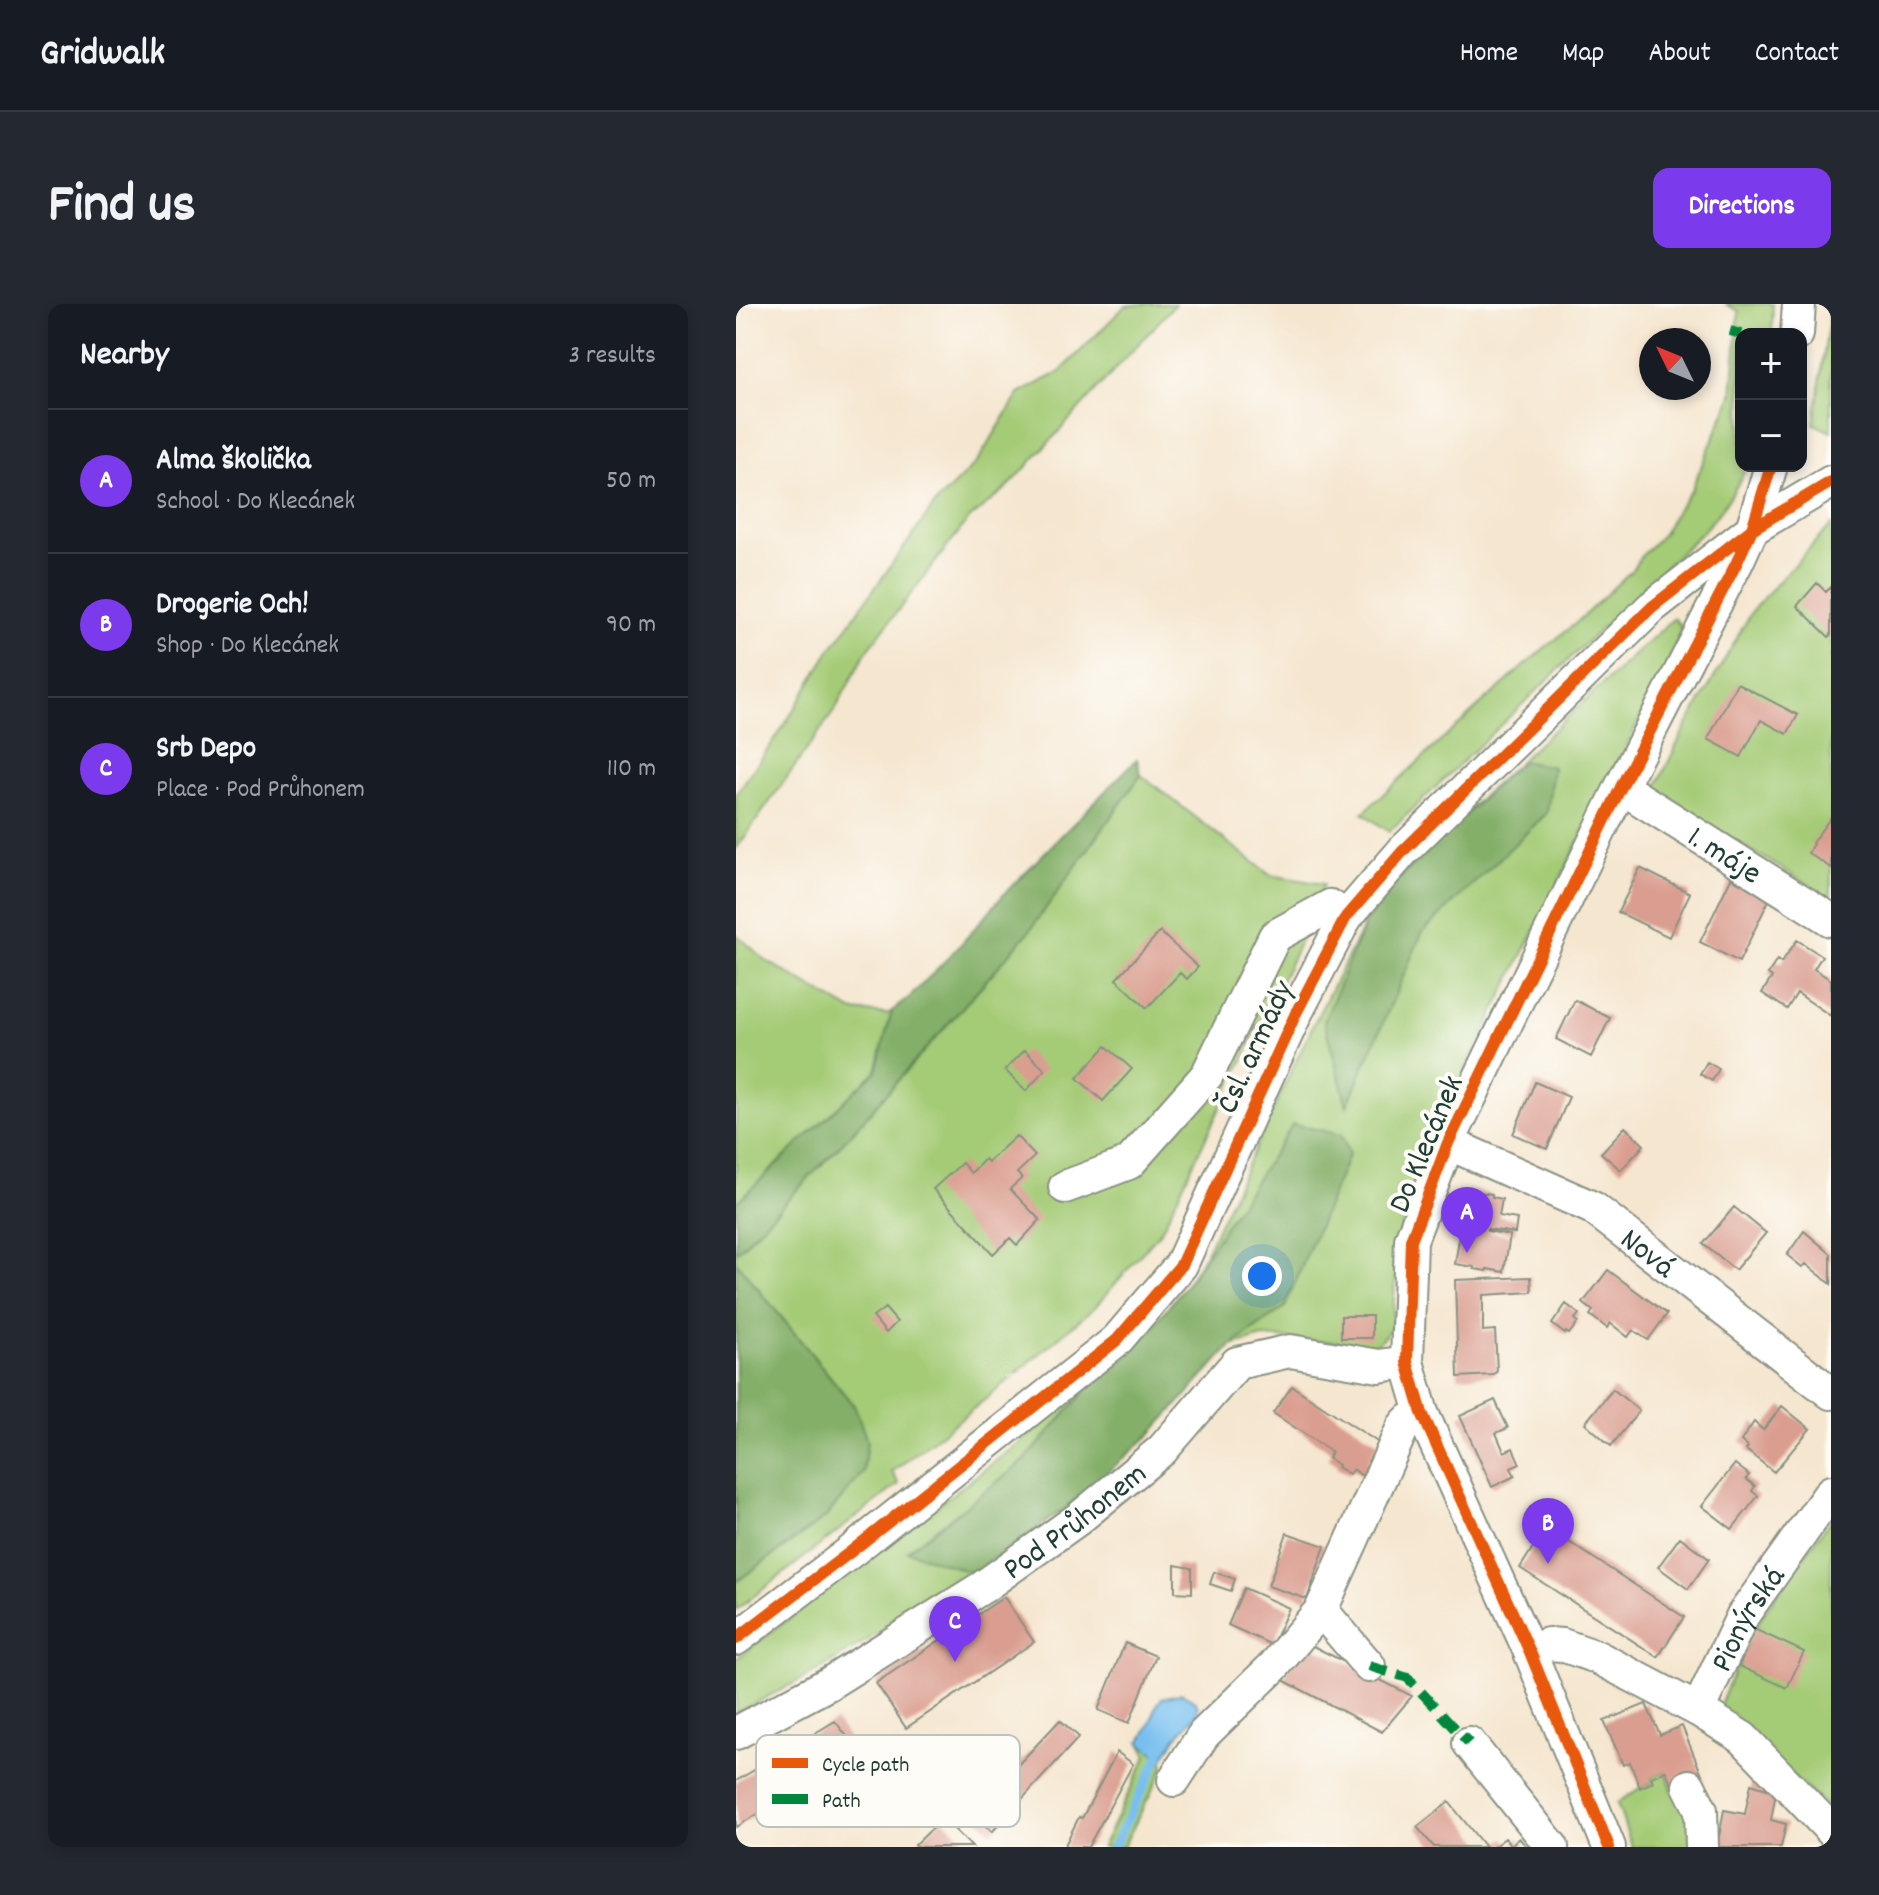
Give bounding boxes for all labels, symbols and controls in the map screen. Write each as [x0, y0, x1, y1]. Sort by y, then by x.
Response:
text: Gridwalk [40, 28, 165, 83]
text: Home [1460, 35, 1518, 75]
text: Map [1562, 35, 1604, 75]
text: About [1648, 35, 1711, 75]
text: Contact [1755, 35, 1839, 75]
text: Find us [48, 168, 196, 248]
button: Directions [1653, 168, 1831, 248]
north arrow [1639, 328, 1711, 400]
map controls [1735, 328, 1807, 472]
button: + [1735, 328, 1807, 400]
text: Nearby [80, 332, 169, 381]
text: 3 results [569, 338, 656, 375]
button: − [1735, 400, 1807, 472]
text: Alma školička [156, 441, 311, 484]
text: A [99, 463, 113, 500]
text: 50 m [606, 463, 656, 500]
text: School · Do Klecánek [156, 484, 355, 521]
text: Drogerie Och! [156, 585, 309, 628]
text: B [100, 607, 112, 644]
text: 90 m [606, 607, 656, 644]
text: Shop · Do Klecánek [156, 628, 339, 665]
text: Srb Depo [156, 729, 256, 772]
text: C [100, 751, 112, 788]
text: 110 m [607, 751, 656, 788]
text: Place · Pod Průhonem [156, 772, 365, 809]
street label: 1. máje [1677, 817, 1769, 898]
street label: Čsl. armády [1207, 973, 1309, 1122]
street label: Do Klecánek [1379, 1069, 1478, 1221]
pin: A [1441, 1187, 1493, 1253]
street label: Nová [1609, 1219, 1684, 1292]
your location [1242, 1256, 1282, 1296]
street label: Pod Průhonem [995, 1453, 1159, 1594]
pin: B [1522, 1498, 1574, 1564]
street label: Pionýrská [1701, 1558, 1799, 1681]
pin: C [929, 1596, 981, 1662]
legend [756, 1735, 1020, 1827]
text: Cycle path [822, 1751, 909, 1782]
text: Path [822, 1787, 861, 1818]

